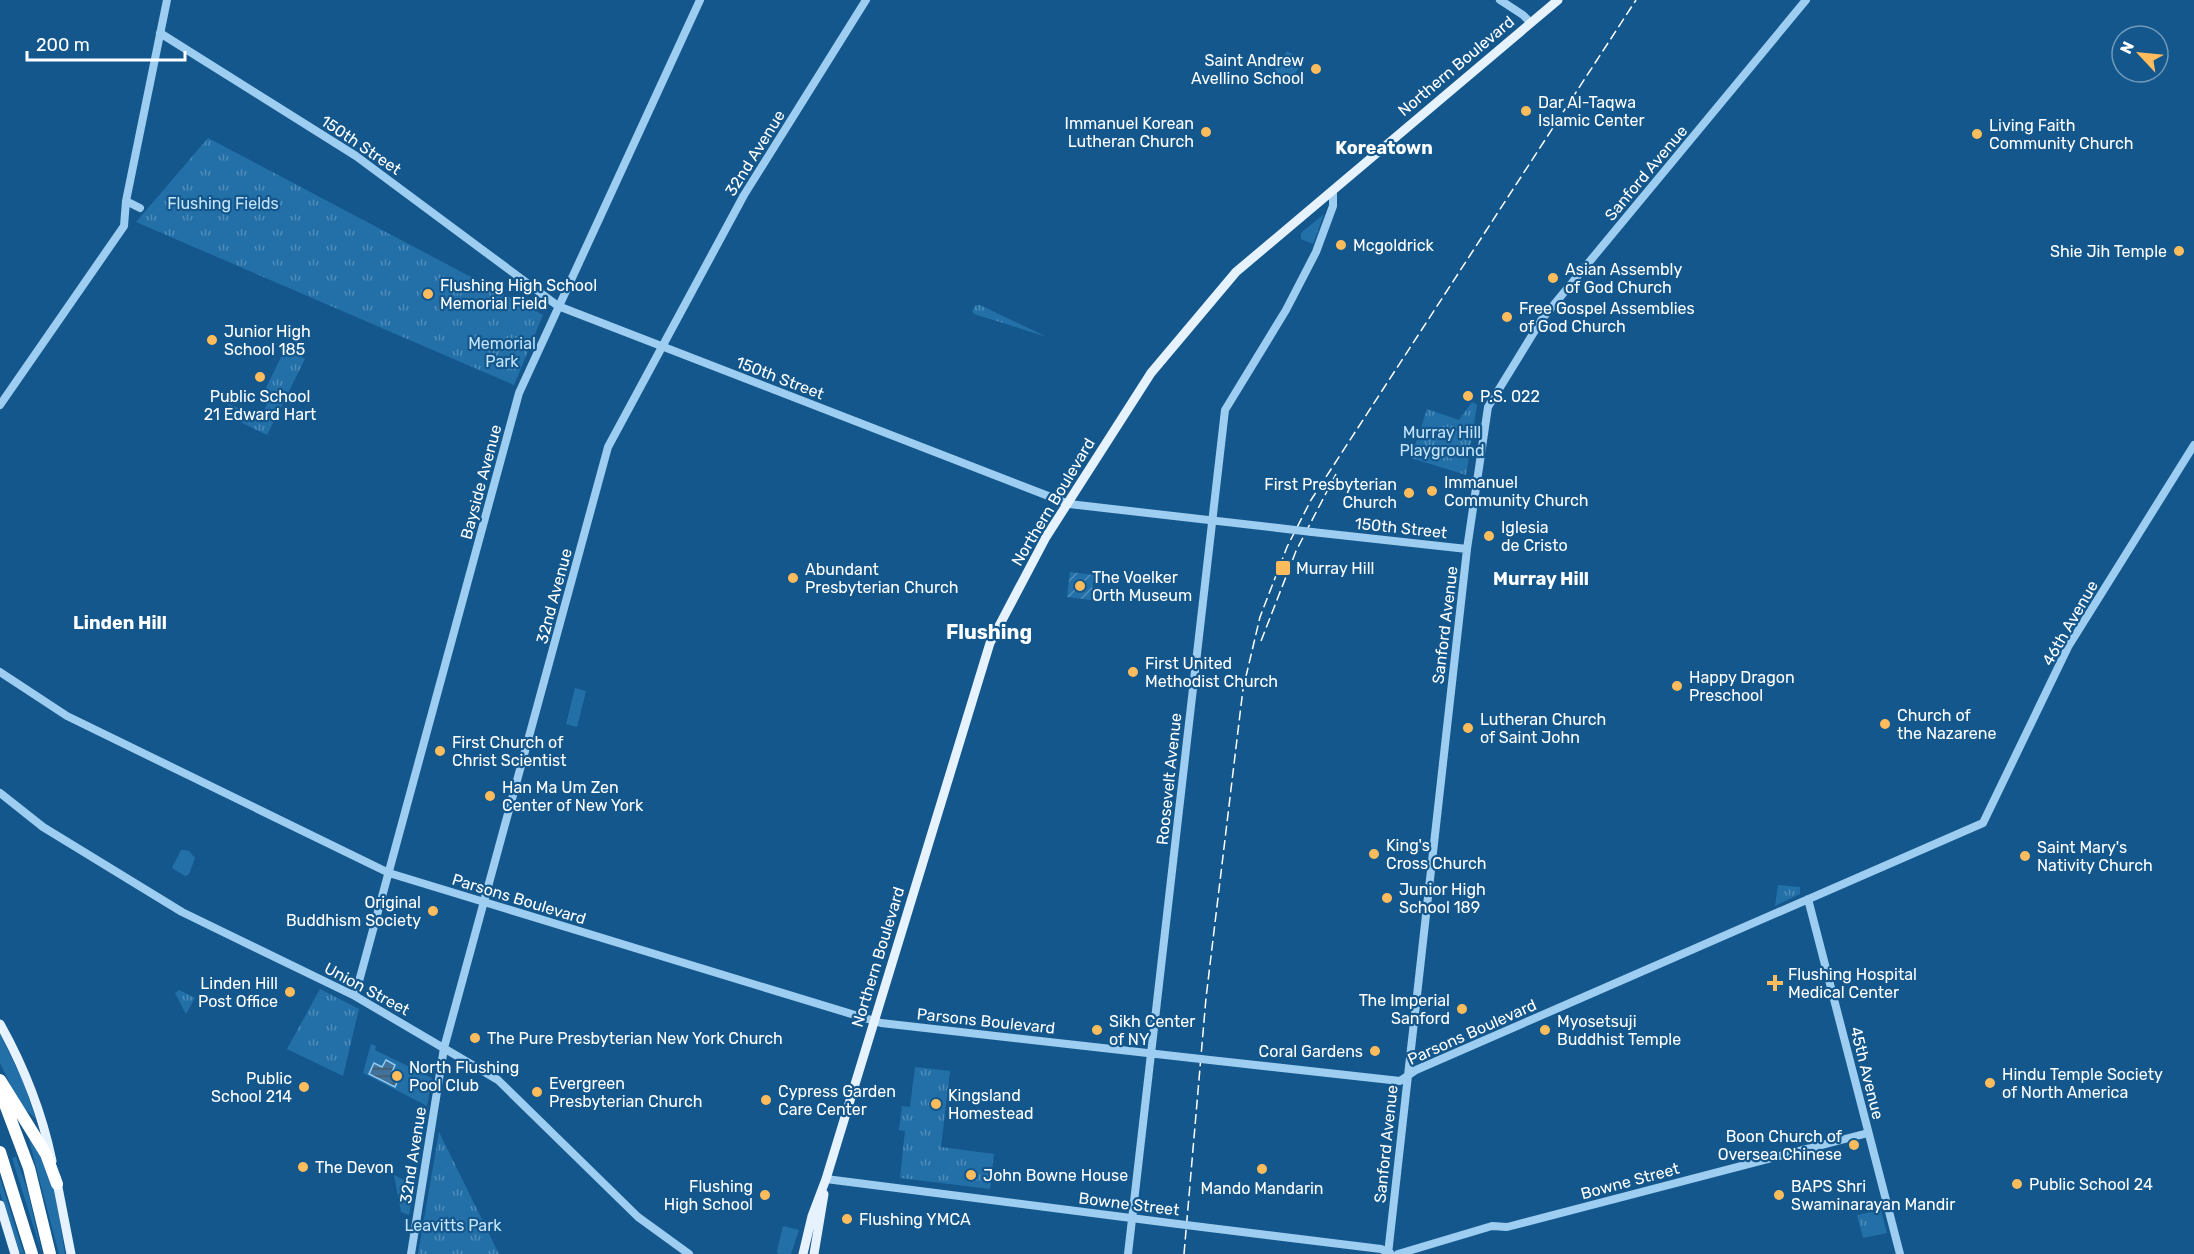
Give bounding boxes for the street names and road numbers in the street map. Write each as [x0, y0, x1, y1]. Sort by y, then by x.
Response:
street label: Northern Boulevard [1394, 12, 1518, 120]
street label: 32nd Avenue [721, 106, 789, 199]
street label: 150th Street [317, 111, 405, 179]
street label: Sanford Avenue [1601, 121, 1691, 225]
street label: 150th Street [733, 353, 827, 403]
street label: Bayside Avenue [457, 423, 505, 541]
street label: Northern Boulevard [1007, 435, 1099, 569]
street label: 150th Street [1354, 514, 1448, 542]
street label: 32nd Avenue [532, 546, 576, 646]
street label: Sanford Avenue [1428, 565, 1462, 685]
street label: 46th Avenue [2038, 577, 2102, 669]
street label: Roosevelt Avenue [1153, 712, 1185, 846]
street label: Parsons Boulevard [450, 870, 588, 928]
street label: Northern Boulevard [848, 884, 908, 1030]
street label: Union Street [321, 959, 413, 1019]
street label: Parsons Boulevard [1405, 995, 1539, 1069]
street label: Parsons Boulevard [916, 1004, 1056, 1038]
street label: 45th Avenue [1846, 1025, 1888, 1121]
street label: Sanford Avenue [1370, 1084, 1402, 1204]
street label: 32nd Avenue [396, 1105, 430, 1205]
street label: Bowne Street [1579, 1159, 1681, 1203]
street label: Bowne Street [1078, 1188, 1180, 1220]

